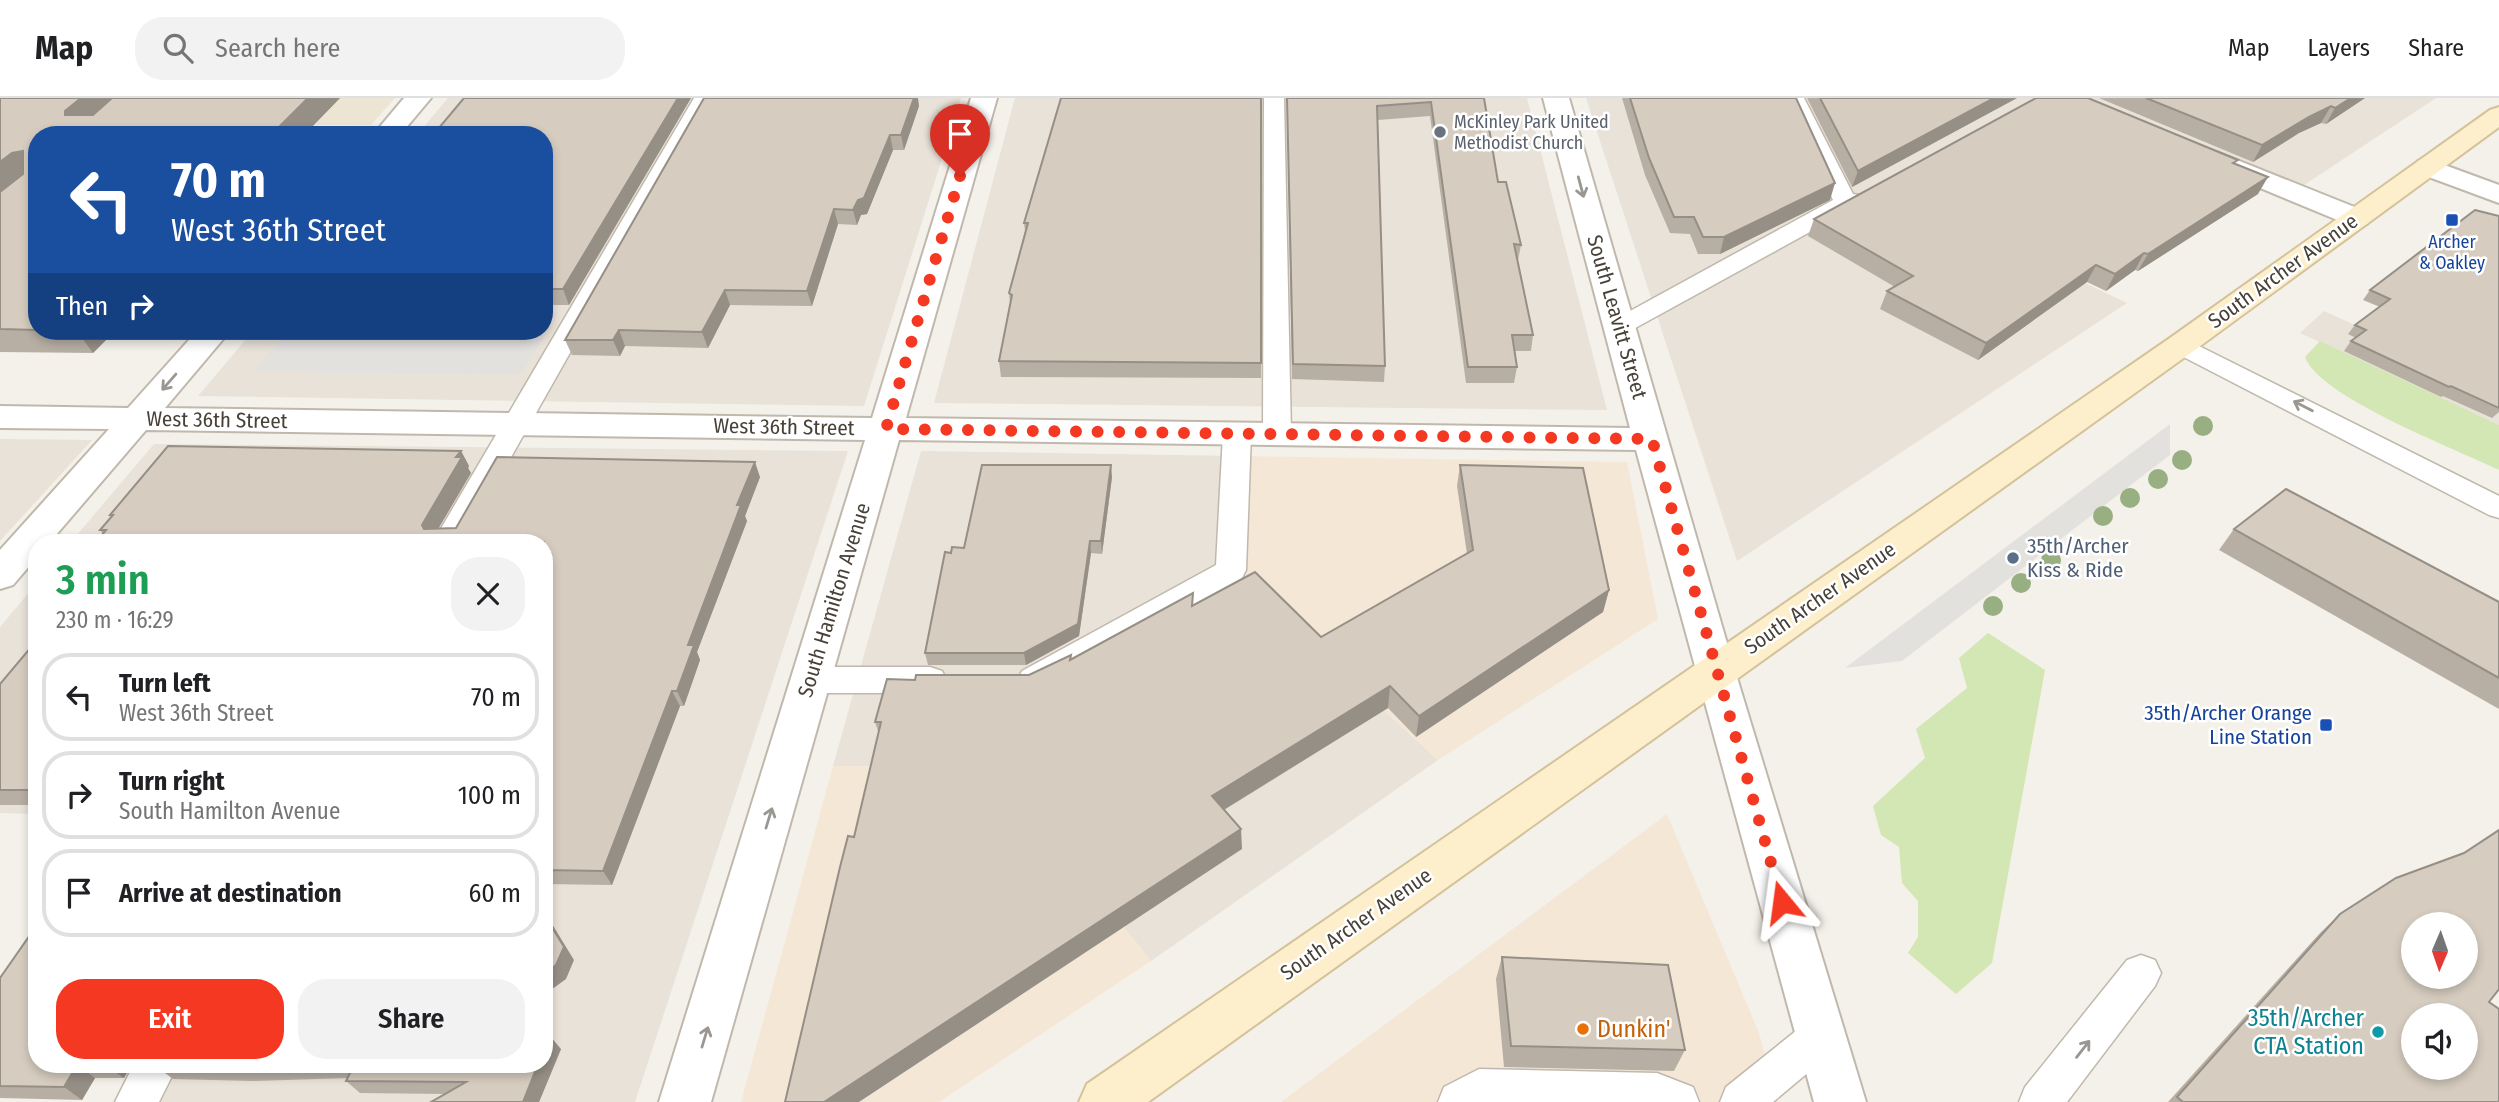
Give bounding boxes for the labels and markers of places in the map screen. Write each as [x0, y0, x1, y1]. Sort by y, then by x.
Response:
pin [930, 104, 990, 176]
place label: McKinley Park United Methodist Church [1454, 111, 1609, 154]
marker: McKinley Park United Methodist Church [1432, 124, 1448, 140]
marker: Archer & Oakley [2444, 212, 2460, 228]
place label: Archer & Oakley [2419, 231, 2485, 274]
place label: 35th/Archer Kiss & Ride [2027, 533, 2129, 583]
marker: 35th/Archer Kiss & Ride [2005, 550, 2021, 566]
place label: 35th/Archer Orange Line Station [2144, 700, 2312, 750]
marker: 35th/Archer Orange Line Station [2318, 717, 2334, 733]
place label: 35th/Archer CTA Station [2248, 1004, 2365, 1060]
place label: Dunkin' [1597, 1015, 1671, 1043]
marker: Dunkin' [1575, 1021, 1591, 1037]
marker: 35th/Archer CTA Station [2370, 1024, 2386, 1040]

